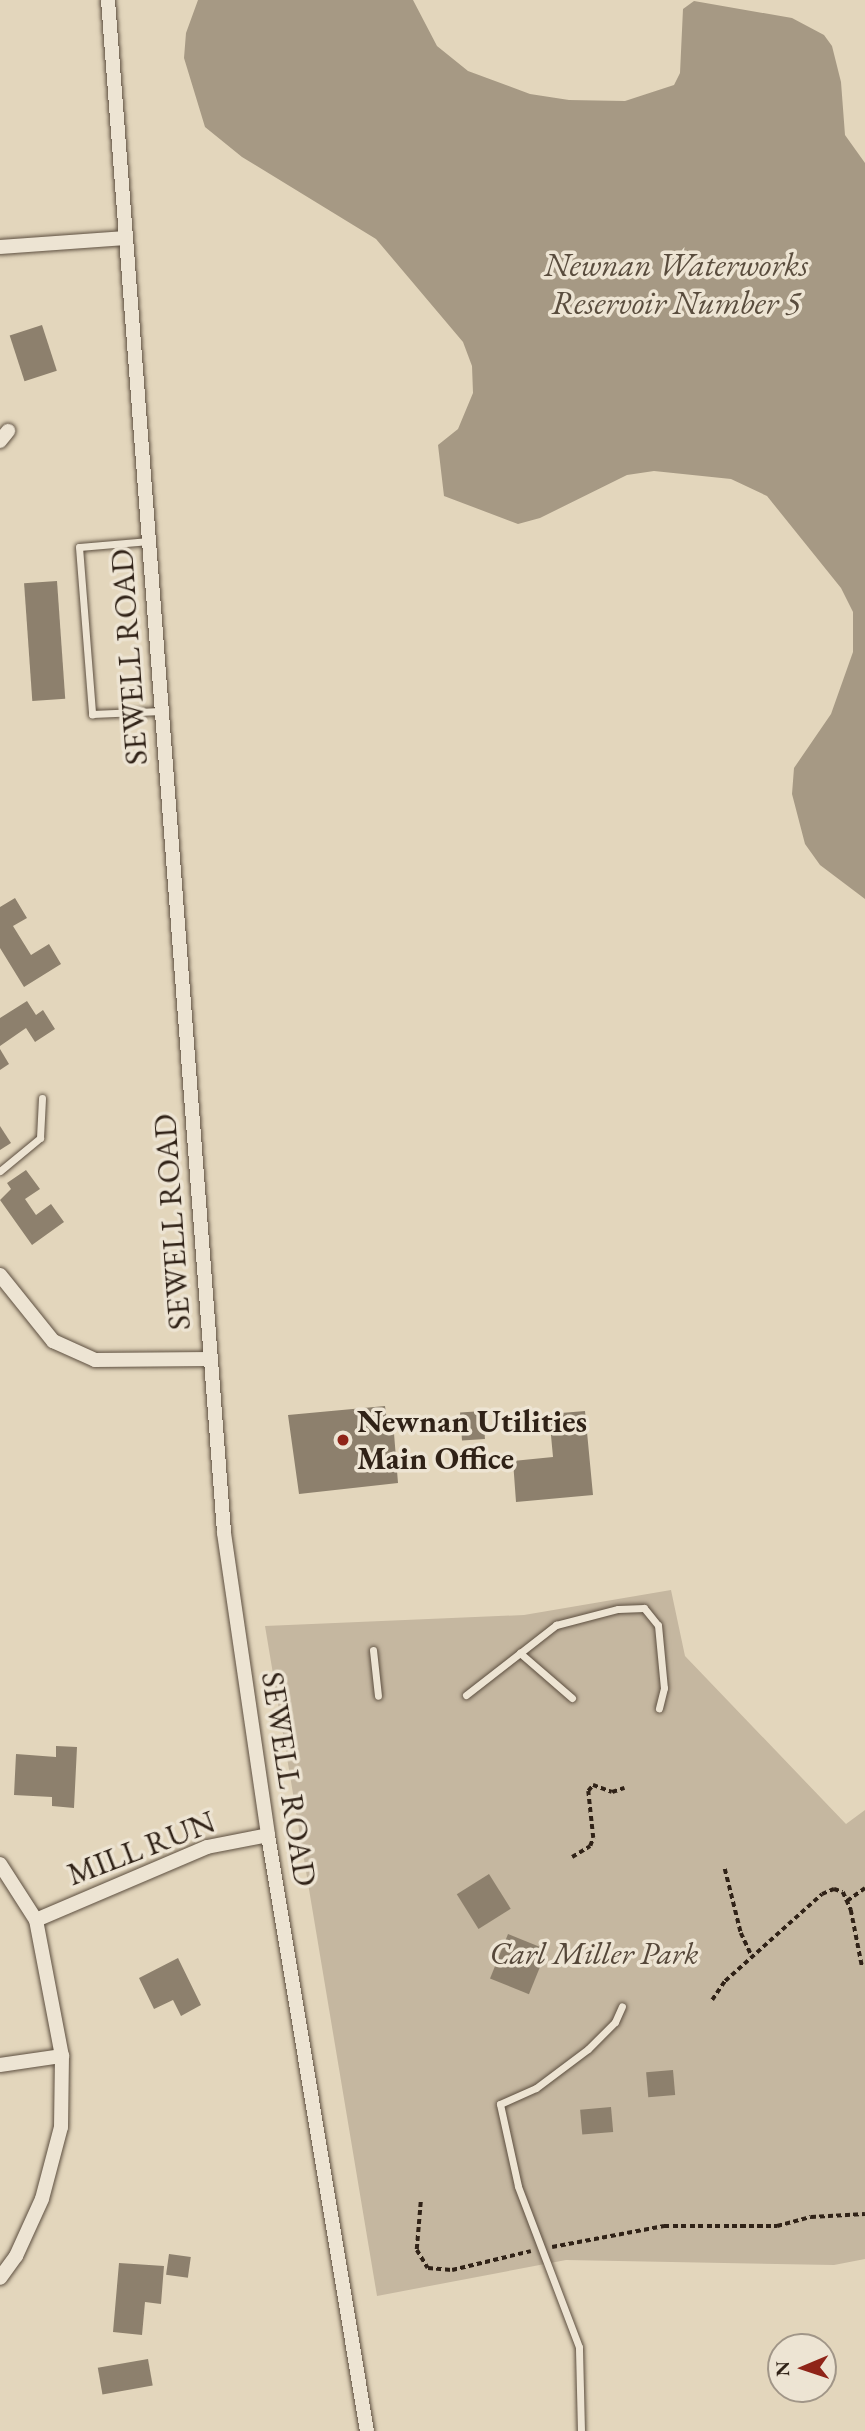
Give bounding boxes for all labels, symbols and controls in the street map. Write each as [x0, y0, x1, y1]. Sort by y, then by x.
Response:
water label: Newnan Waterworks Reservoir Number 5 [544, 245, 808, 323]
street label: SEWELL ROAD [102, 548, 156, 766]
street label: SEWELL ROAD [145, 1113, 199, 1331]
place label: Newnan Utilities Main Office [357, 1403, 587, 1478]
marker: Newnan Utilities Main Office [335, 1432, 351, 1448]
street label: SEWELL ROAD [253, 1669, 325, 1889]
street label: MILL RUN [62, 1802, 220, 1894]
park label: Carl Miller Park [490, 1934, 698, 1972]
north arrow [767, 2333, 837, 2403]
text: N [770, 2361, 795, 2377]

